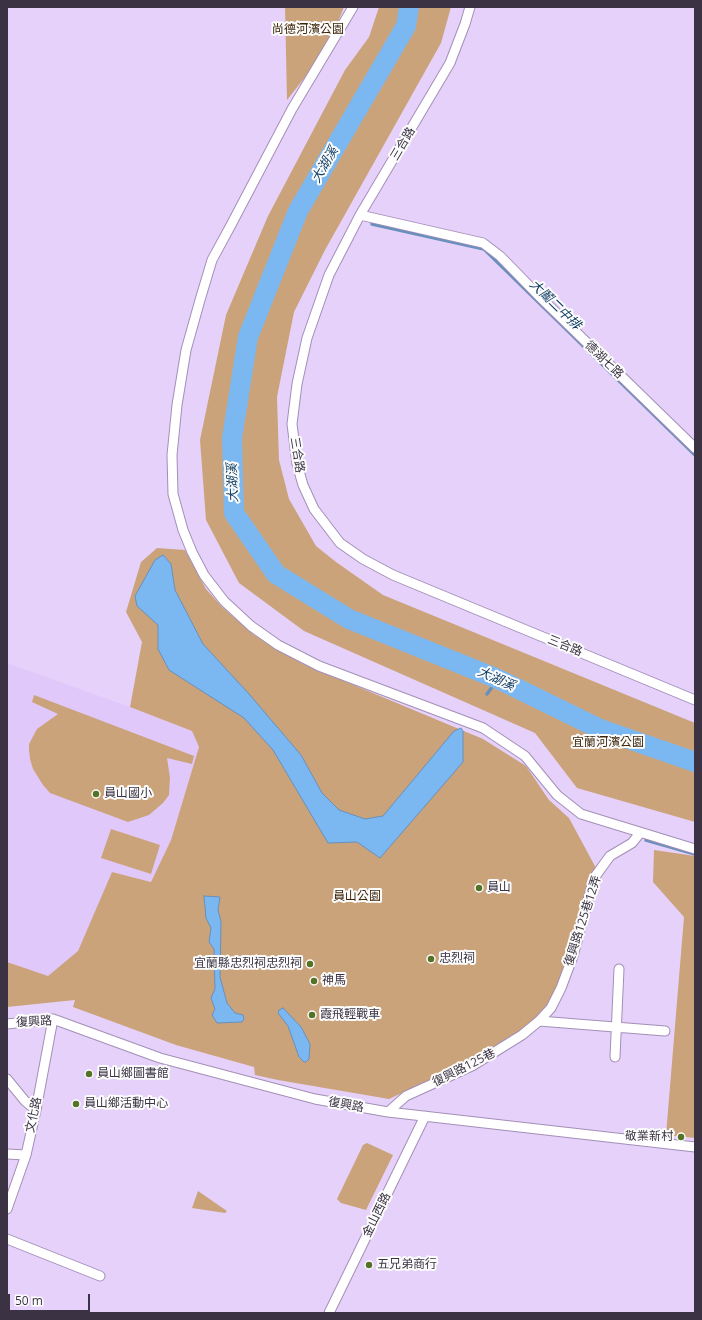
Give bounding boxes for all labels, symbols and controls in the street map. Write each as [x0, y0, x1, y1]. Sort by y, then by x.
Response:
park label: 尚德河濱公園 [272, 23, 344, 37]
street label: 三合路 [388, 125, 418, 163]
water label: 大湖溪 [308, 144, 342, 186]
water label: 大鬮二中排 [526, 277, 584, 333]
street label: 德湖七路 [582, 338, 626, 382]
street label: 三合路 [287, 436, 307, 474]
water label: 大湖溪 [225, 463, 241, 503]
street label: 三合路 [546, 633, 584, 659]
water label: 大湖溪 [475, 664, 517, 694]
park label: 宜蘭河濱公園 [572, 736, 644, 750]
place label: 員山國小 [104, 787, 152, 801]
marker: 員山國小 [91, 789, 101, 799]
street label: 復興路125巷12弄 [562, 874, 604, 968]
place label: 員山 [487, 881, 511, 895]
marker: 員山 [474, 883, 484, 893]
park label: 員山公園 [333, 890, 381, 904]
place label: 忠烈祠 [439, 952, 475, 966]
marker: 忠烈祠 [426, 954, 436, 964]
place label: 宜蘭縣忠烈祠忠烈祠 [194, 957, 302, 971]
marker: 宜蘭縣忠烈祠忠烈祠 [305, 959, 315, 969]
place label: 神馬 [322, 974, 346, 988]
marker: 神馬 [309, 976, 319, 986]
place label: 霞飛輕戰車 [320, 1008, 380, 1022]
marker: 霞飛輕戰車 [307, 1010, 317, 1020]
street label: 復興路 [16, 1014, 52, 1030]
street label: 復興路125巷 [430, 1046, 498, 1090]
place label: 員山鄉圖書館 [97, 1067, 169, 1081]
marker: 員山鄉圖書館 [84, 1069, 94, 1079]
street label: 復興路 [327, 1095, 365, 1115]
street label: 文化路 [23, 1096, 45, 1134]
place label: 員山鄉活動中心 [84, 1097, 168, 1111]
marker: 員山鄉活動中心 [71, 1099, 81, 1109]
place label: 敬業新村 [625, 1130, 673, 1144]
marker: 敬業新村 [676, 1132, 686, 1142]
street label: 金山西路 [360, 1190, 394, 1240]
place label: 五兄弟商行 [377, 1258, 437, 1272]
marker: 五兄弟商行 [364, 1260, 374, 1270]
scale bar [10, 1286, 92, 1312]
text: 50 m [15, 1292, 43, 1309]

